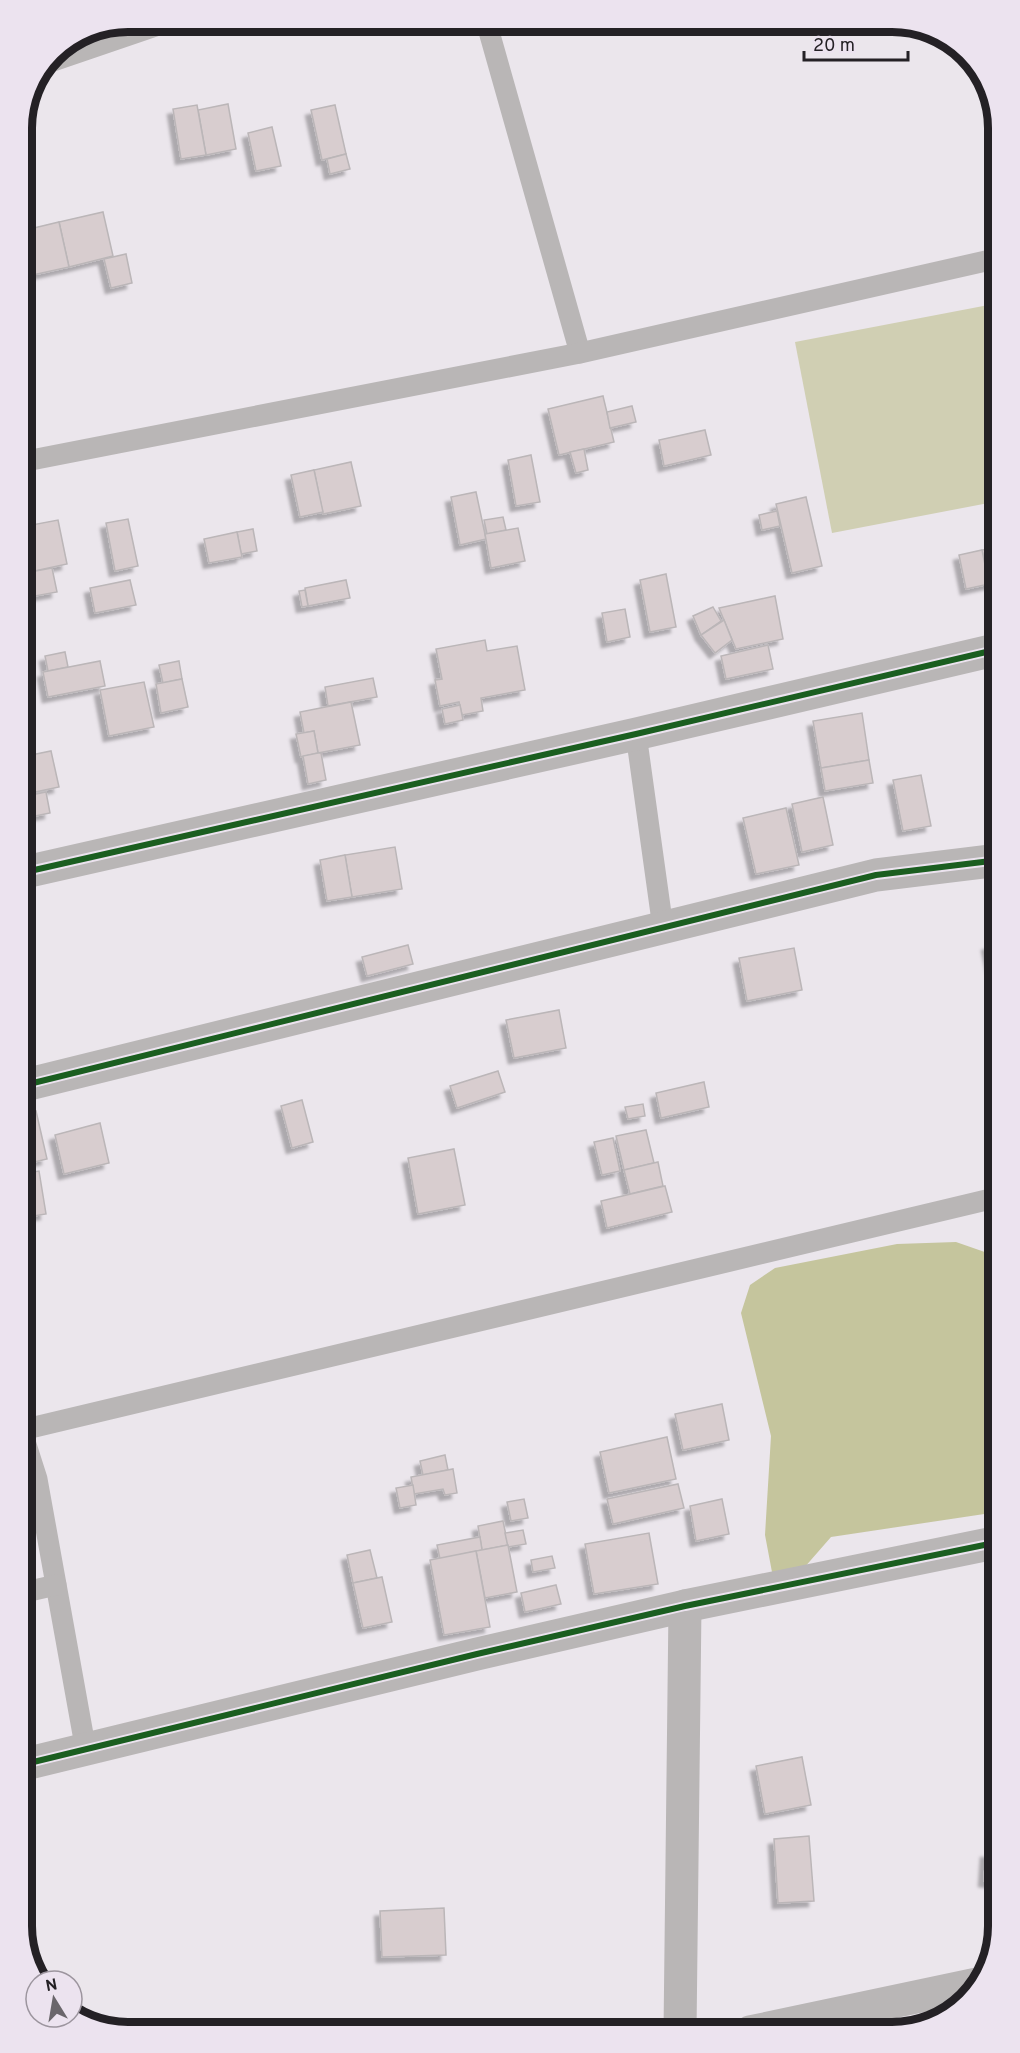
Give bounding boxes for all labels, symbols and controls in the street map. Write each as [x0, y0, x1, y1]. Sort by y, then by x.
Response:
scale bar [804, 24, 908, 62]
text: 20 m [813, 35, 855, 58]
north arrow [24, 1969, 84, 2029]
text: N [44, 1975, 59, 1997]

